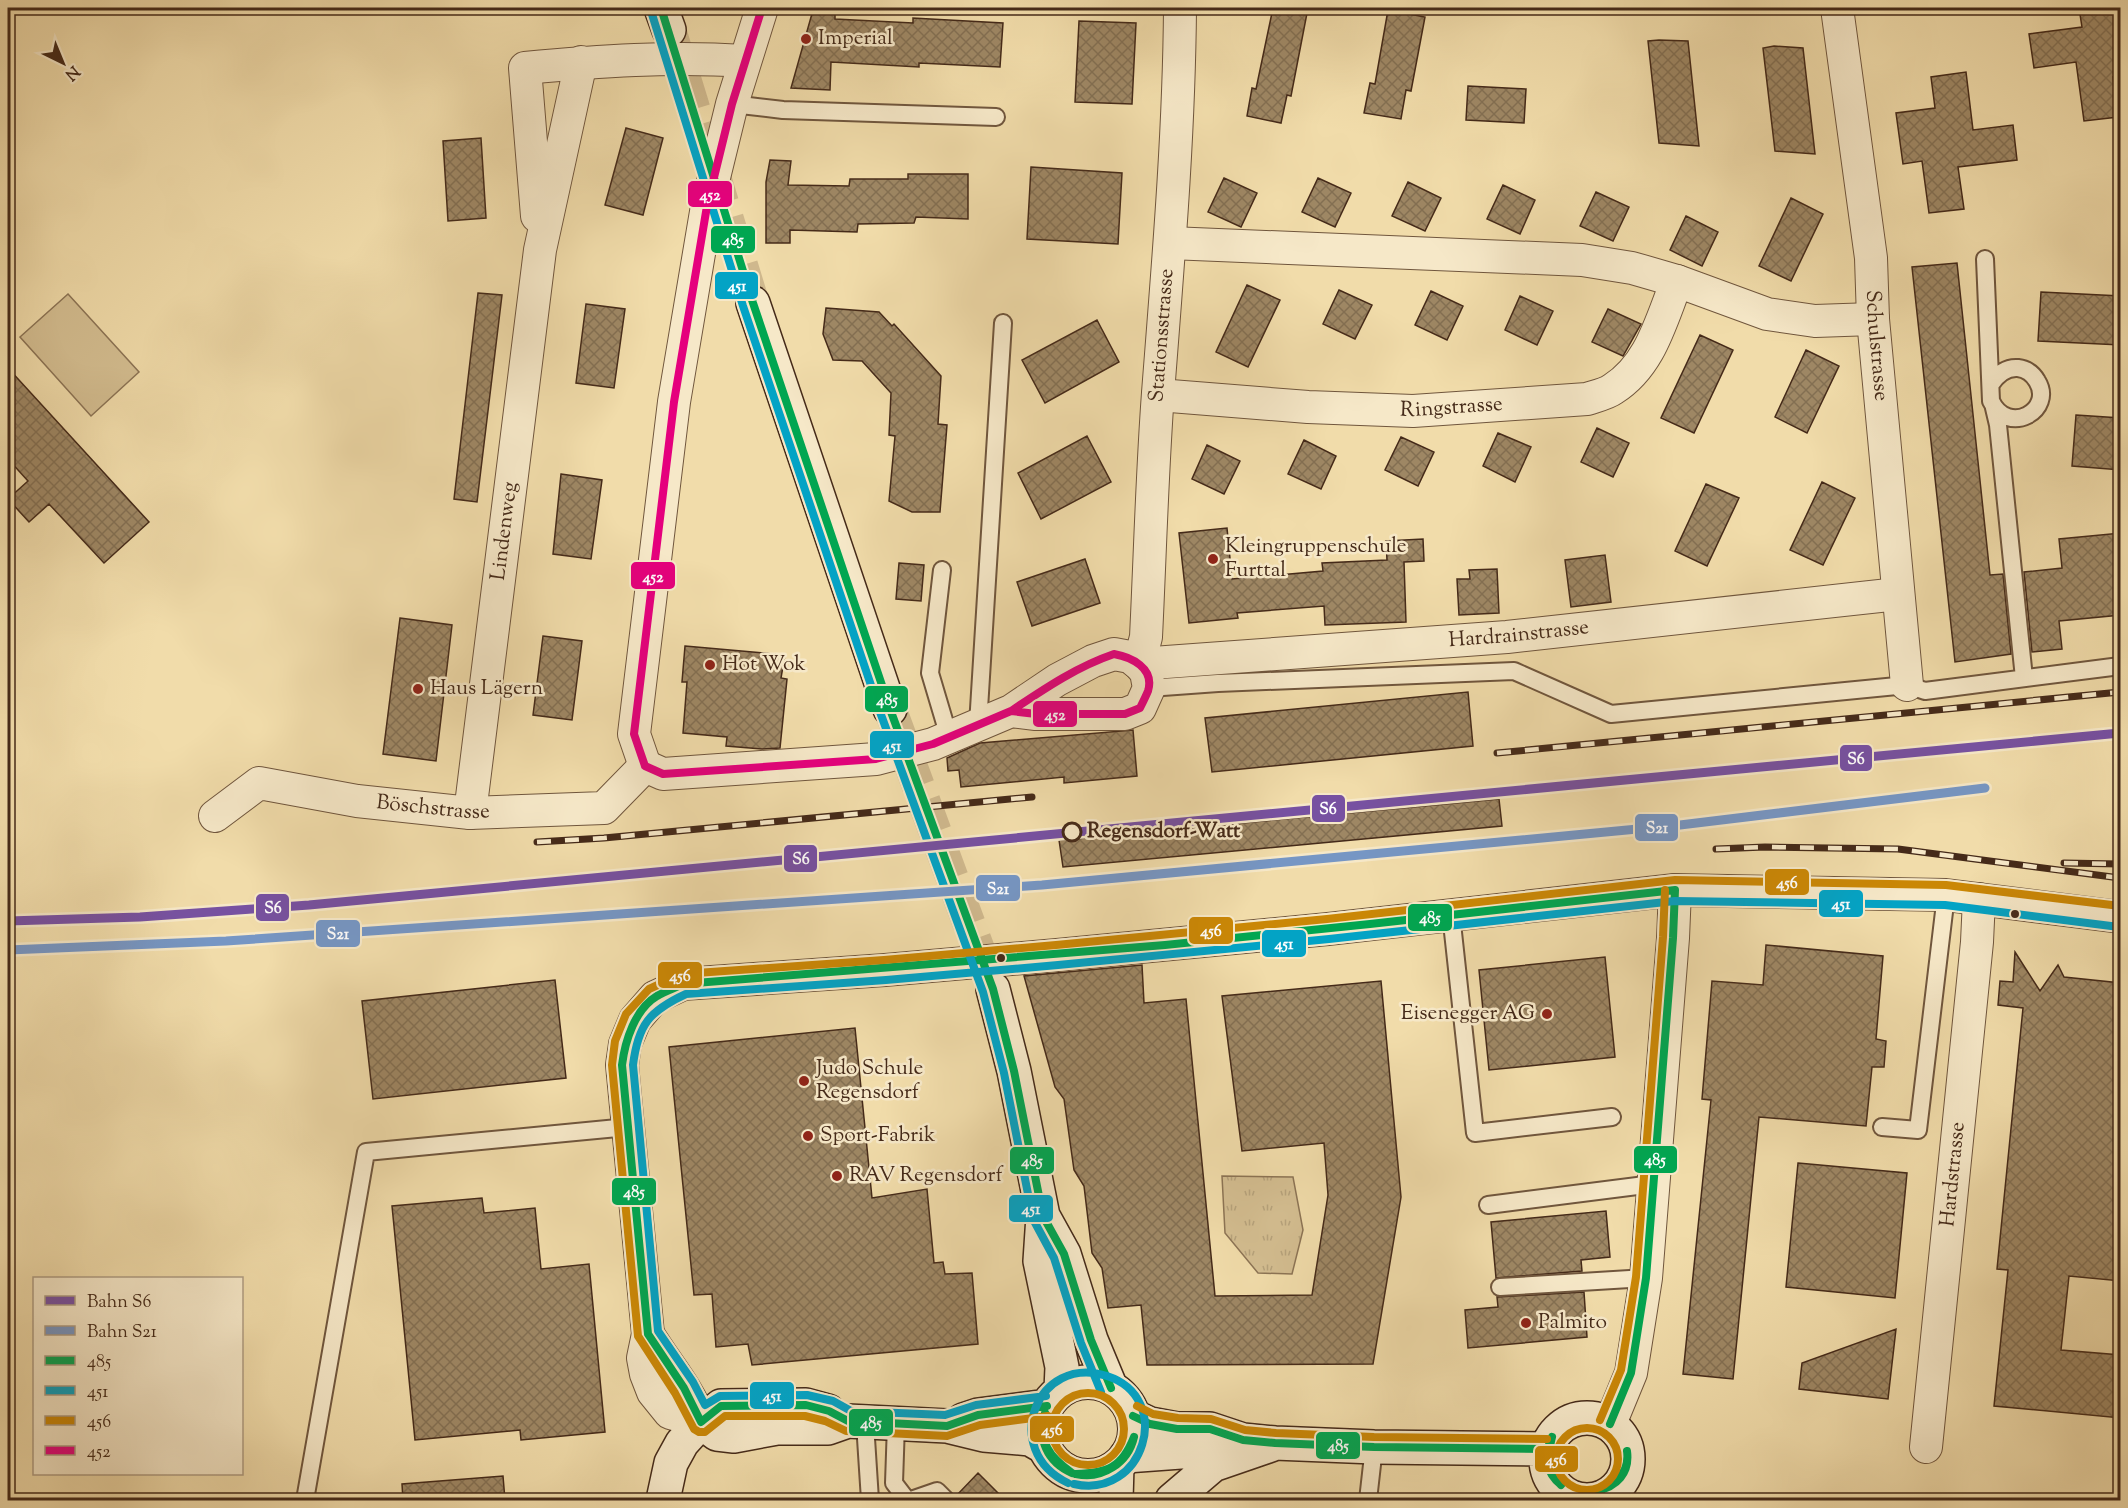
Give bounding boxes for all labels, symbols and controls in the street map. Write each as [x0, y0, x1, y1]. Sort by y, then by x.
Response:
place label: Imperial [818, 24, 893, 54]
marker: Imperial [799, 32, 813, 46]
north arrow [33, 33, 93, 93]
text: N [59, 59, 84, 85]
line badge: 452 [687, 180, 733, 208]
text: 452 [698, 185, 721, 208]
line badge: 485 [710, 225, 756, 254]
text: 485 [721, 230, 744, 253]
street label: Stationsstrasse [1142, 268, 1183, 403]
line badge: 451 [714, 271, 759, 300]
text: 451 [727, 276, 747, 299]
street label: Schulstrasse [1857, 290, 1896, 402]
street label: Ringstrasse [1399, 390, 1504, 426]
street label: Lindenweg [484, 480, 526, 582]
place label: Kleingruppenschule Furttal [1225, 532, 1407, 586]
marker: Kleingruppenschule Furttal [1206, 552, 1220, 566]
line badge: 452 [630, 561, 676, 590]
text: 452 [641, 567, 664, 590]
street label: Hardrainstrasse [1448, 613, 1591, 656]
place label: Hot Wok [722, 650, 806, 680]
marker: Hot Wok [703, 658, 717, 672]
place label: Haus Lägern [430, 674, 543, 704]
marker: Haus Lägern [411, 682, 425, 696]
line badge: 485 [864, 685, 909, 713]
text: 485 [875, 690, 898, 713]
line badge: 452 [1032, 700, 1078, 728]
text: 452 [1043, 705, 1066, 728]
line badge: 451 [869, 730, 915, 759]
text: 451 [882, 736, 902, 759]
line badge: S6 [1839, 744, 1873, 772]
text: S6 [1847, 749, 1865, 772]
street label: Böschstrasse [375, 788, 490, 828]
line badge: S6 [1311, 794, 1346, 823]
text: S6 [1319, 799, 1337, 822]
line badge: S21 [1634, 813, 1679, 842]
place label: Regensdorf-Watt [1087, 817, 1241, 847]
text: S21 [1646, 818, 1669, 841]
marker: Regensdorf-Watt [1062, 822, 1082, 842]
line badge: S6 [783, 844, 818, 873]
text: S6 [792, 849, 810, 872]
line badge: 456 [1764, 868, 1810, 896]
text: 456 [1775, 873, 1798, 896]
line badge: S21 [975, 874, 1021, 902]
text: S21 [987, 879, 1010, 902]
line badge: 451 [1818, 889, 1864, 918]
line badge: S6 [255, 893, 290, 922]
text: 451 [1831, 894, 1851, 917]
text: S6 [264, 898, 282, 921]
line badge: 485 [1407, 903, 1453, 932]
text: 485 [1418, 908, 1441, 931]
unlabelled marker [2009, 908, 2021, 920]
line badge: 456 [1188, 916, 1234, 945]
line badge: S21 [315, 919, 361, 948]
text: 456 [1199, 921, 1222, 944]
text: S21 [327, 924, 350, 947]
line badge: 451 [1261, 929, 1307, 958]
text: 451 [1274, 934, 1294, 957]
unlabelled marker [995, 952, 1007, 964]
line badge: 456 [657, 961, 703, 989]
text: 456 [668, 966, 691, 989]
place label: Eisenegger AG [1401, 999, 1535, 1029]
marker: Eisenegger AG [1540, 1007, 1554, 1021]
place label: Judo Schule Regensdorf [815, 1054, 923, 1108]
marker: Judo Schule Regensdorf [797, 1074, 811, 1088]
place label: Sport-Fabrik [820, 1121, 936, 1151]
street label: Hardstrasse [1933, 1121, 1974, 1228]
marker: Sport-Fabrik [801, 1129, 815, 1143]
line badge: 485 [1633, 1145, 1678, 1174]
line badge: 485 [1009, 1146, 1055, 1175]
text: 485 [1643, 1150, 1666, 1173]
text: 485 [1020, 1151, 1043, 1174]
place label: RAV Regensdorf [849, 1161, 1004, 1191]
marker: RAV Regensdorf [830, 1169, 844, 1183]
line badge: 485 [611, 1177, 657, 1206]
text: 485 [622, 1182, 645, 1205]
line badge: 451 [1008, 1194, 1054, 1223]
text: 451 [1021, 1199, 1041, 1222]
legend [33, 1277, 243, 1475]
text: Bahn S6 [87, 1290, 151, 1316]
place label: Palmito [1538, 1308, 1607, 1338]
marker: Palmito [1519, 1316, 1533, 1330]
text: Bahn S21 [87, 1320, 157, 1346]
text: 485 [87, 1350, 111, 1376]
text: 451 [87, 1380, 108, 1406]
line badge: 451 [749, 1381, 795, 1410]
text: 451 [762, 1386, 782, 1409]
line badge: 485 [848, 1408, 894, 1437]
text: 456 [87, 1410, 111, 1436]
text: 485 [859, 1413, 882, 1436]
line badge: 456 [1029, 1415, 1075, 1443]
text: 456 [1040, 1420, 1063, 1443]
line badge: 485 [1315, 1431, 1361, 1460]
text: 485 [1326, 1436, 1349, 1459]
text: 452 [87, 1440, 111, 1466]
line badge: 456 [1534, 1445, 1579, 1473]
text: 456 [1544, 1450, 1567, 1473]

